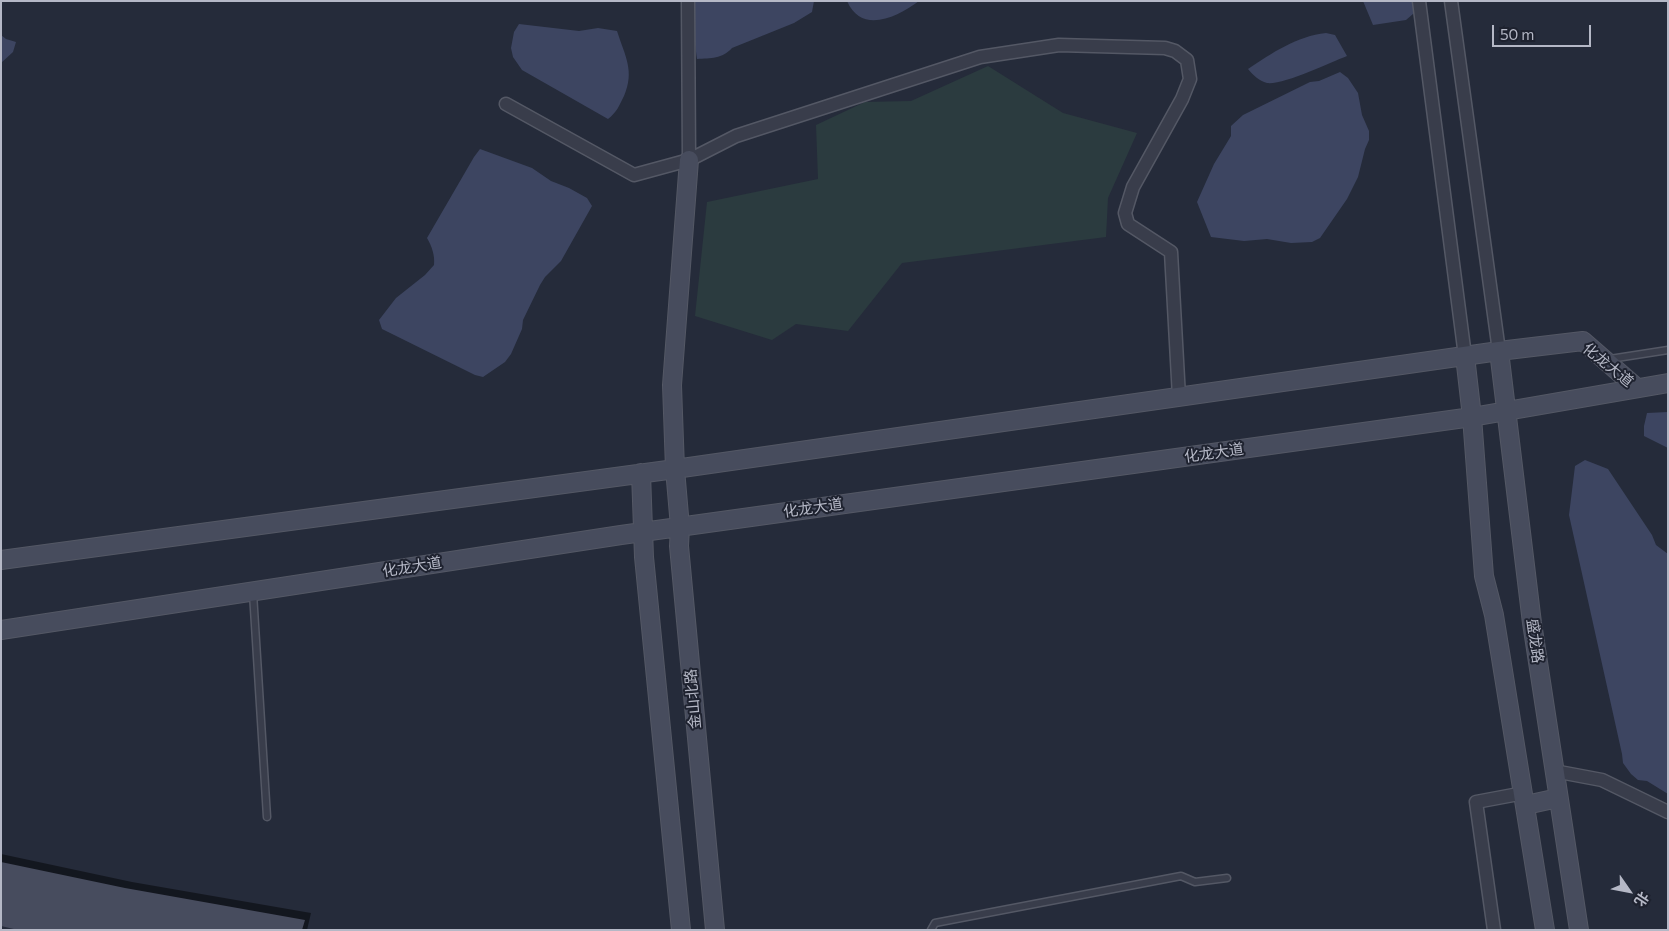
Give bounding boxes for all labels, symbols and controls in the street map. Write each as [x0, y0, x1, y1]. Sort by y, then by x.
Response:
scale bar [1494, 15, 1593, 47]
text: 50 m [1500, 25, 1534, 43]
street label: 化龙大道 [1579, 339, 1637, 391]
street label: 化龙大道 [1183, 440, 1245, 466]
street label: 化龙大道 [782, 495, 844, 521]
street label: 化龙大道 [381, 553, 443, 581]
street label: 盛龙路 [1523, 617, 1547, 665]
street label: 金山北路 [681, 668, 705, 730]
north arrow [1604, 866, 1654, 916]
text: 北 [1631, 889, 1653, 910]

